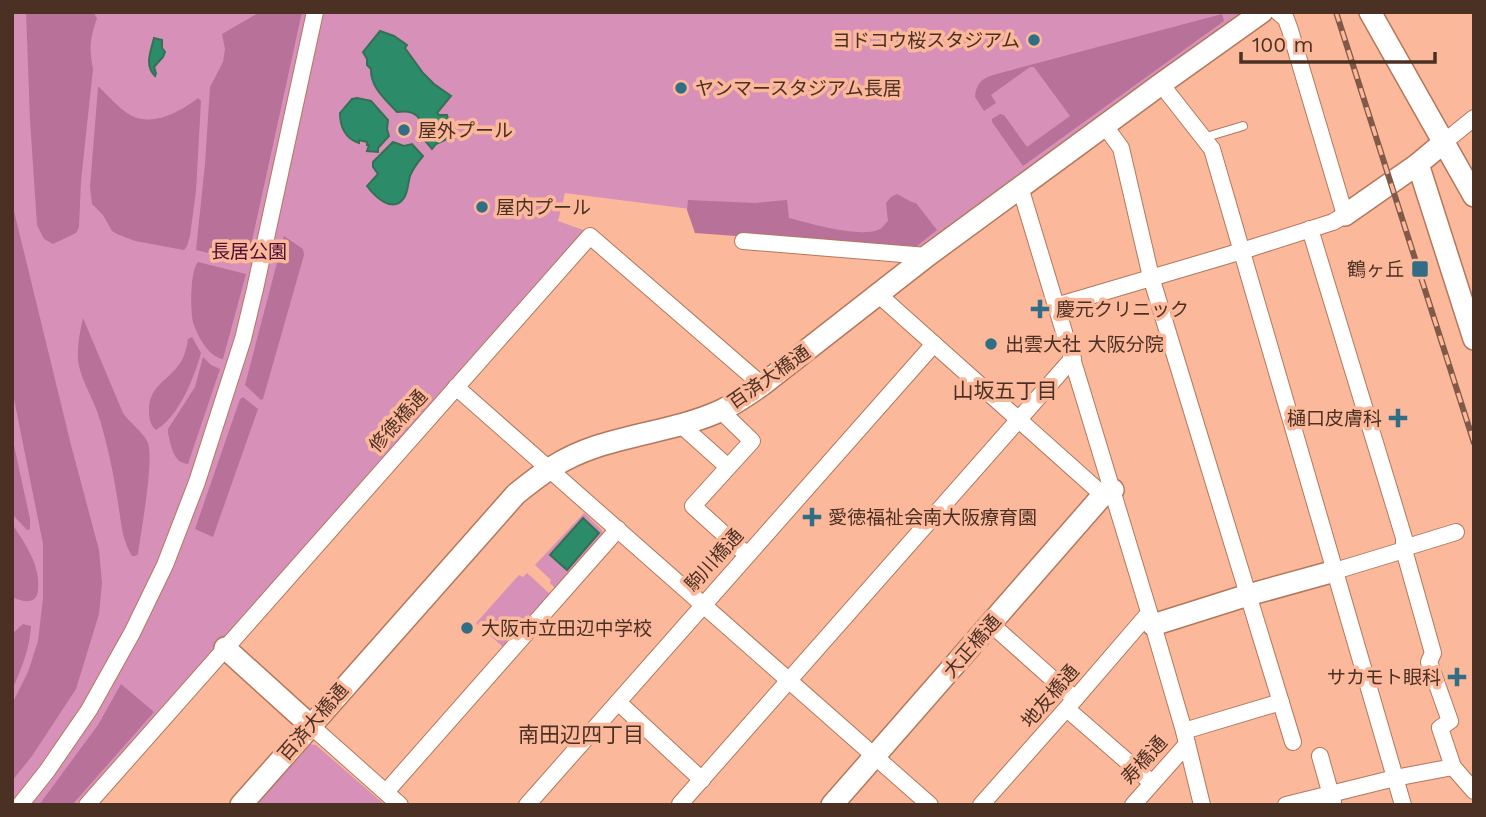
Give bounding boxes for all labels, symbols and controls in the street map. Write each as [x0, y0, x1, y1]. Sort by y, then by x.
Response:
scale bar [1241, 21, 1435, 65]
place label: ヨドコウ桜スタジアム [832, 29, 1020, 52]
marker: ヨドコウ桜スタジアム [1026, 32, 1042, 48]
text: 100 m [1252, 32, 1314, 57]
place label: ヤンマースタジアム長居 [695, 77, 902, 100]
marker: ヤンマースタジアム長居 [673, 80, 689, 96]
place label: 屋外プール [418, 119, 513, 142]
marker: 屋外プール [396, 122, 412, 138]
place label: 屋内プール [496, 196, 591, 219]
marker: 屋内プール [474, 199, 490, 215]
park label: 長居公園 [211, 240, 287, 263]
place label: 鶴ヶ丘 [1347, 258, 1404, 281]
marker: 鶴ヶ丘 [1410, 259, 1430, 279]
place label: 慶元クリニック [1056, 298, 1189, 321]
marker: 慶元クリニック [1030, 299, 1050, 319]
place label: 出雲大社 大阪分院 [1005, 333, 1163, 356]
marker: 出雲大社 大阪分院 [983, 336, 999, 352]
street label: 百済大橋通 [723, 340, 815, 414]
district label: 山坂五丁目 [953, 378, 1058, 403]
street label: 修徳橋通 [364, 385, 432, 457]
place label: 樋口皮膚科 [1287, 407, 1382, 430]
marker: 樋口皮膚科 [1388, 408, 1408, 428]
place label: 愛徳福祉会南大阪療育園 [828, 506, 1037, 529]
marker: 愛徳福祉会南大阪療育園 [802, 507, 822, 527]
street label: 駒川橋通 [680, 524, 748, 596]
street label: 大正橋通 [938, 610, 1006, 682]
place label: 大阪市立田辺中学校 [481, 617, 652, 640]
marker: 大阪市立田辺中学校 [459, 620, 475, 636]
street label: 地友橋通 [1016, 660, 1084, 732]
place label: サカモト眼科 [1327, 666, 1441, 689]
marker: サカモト眼科 [1447, 667, 1467, 687]
street label: 百済大橋通 [273, 679, 353, 765]
district label: 南田辺四丁目 [518, 722, 644, 747]
street label: 寿橋通 [1116, 731, 1172, 789]

